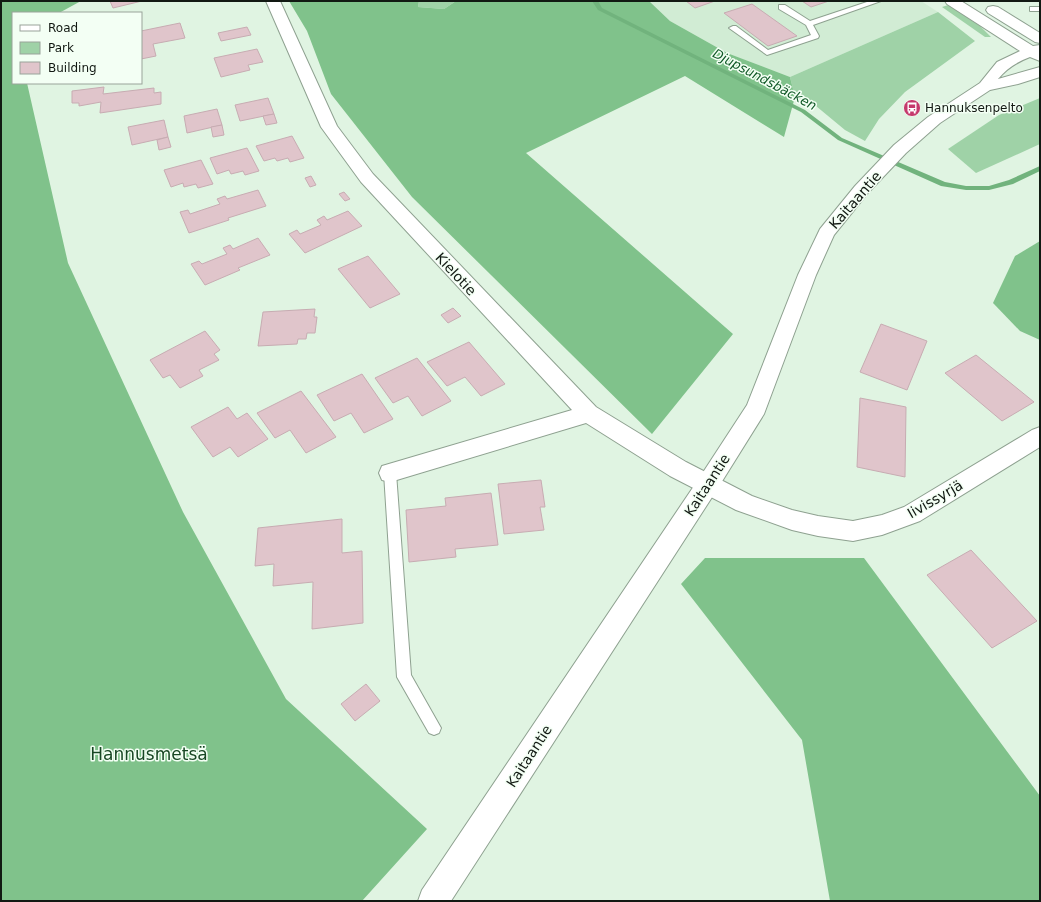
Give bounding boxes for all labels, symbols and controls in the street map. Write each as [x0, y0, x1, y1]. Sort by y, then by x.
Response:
legend [12, 12, 142, 84]
text: Road [48, 21, 78, 35]
text: Park [48, 41, 74, 55]
water label: Djupsundsbäcken [710, 46, 819, 113]
text: Building [48, 61, 97, 75]
bus stop icon: Hannuksenpelto [902, 98, 922, 118]
place label: Hannuksenpelto [925, 101, 1023, 115]
street label: Kaitaantie [826, 168, 884, 232]
street label: Kielotie [432, 249, 480, 299]
street label: Kaitaantie [681, 451, 733, 519]
street label: Iivissyrjä [904, 477, 966, 521]
street label: Kaitaantie [503, 722, 555, 790]
park label: Hannusmetsä [90, 744, 208, 764]

